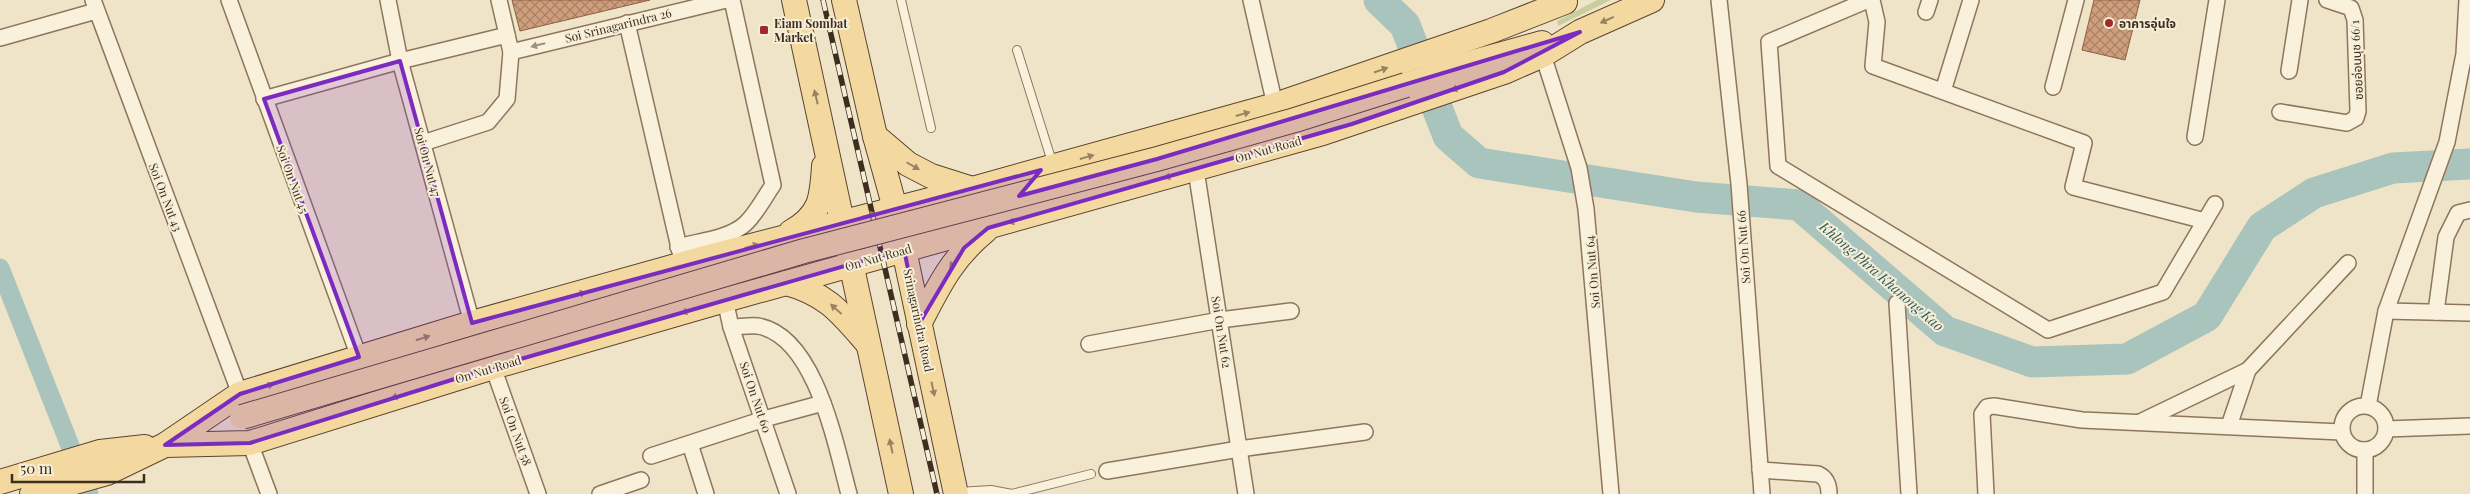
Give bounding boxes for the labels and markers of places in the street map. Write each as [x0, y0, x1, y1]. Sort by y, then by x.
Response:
place label: Eiam Sombat Market [774, 15, 848, 45]
place label: อาคารอุ่นใจ [2119, 15, 2176, 31]
marker: อาคารอุ่นใจ [2103, 17, 2115, 29]
marker: Eiam Sombat Market [758, 24, 770, 36]

